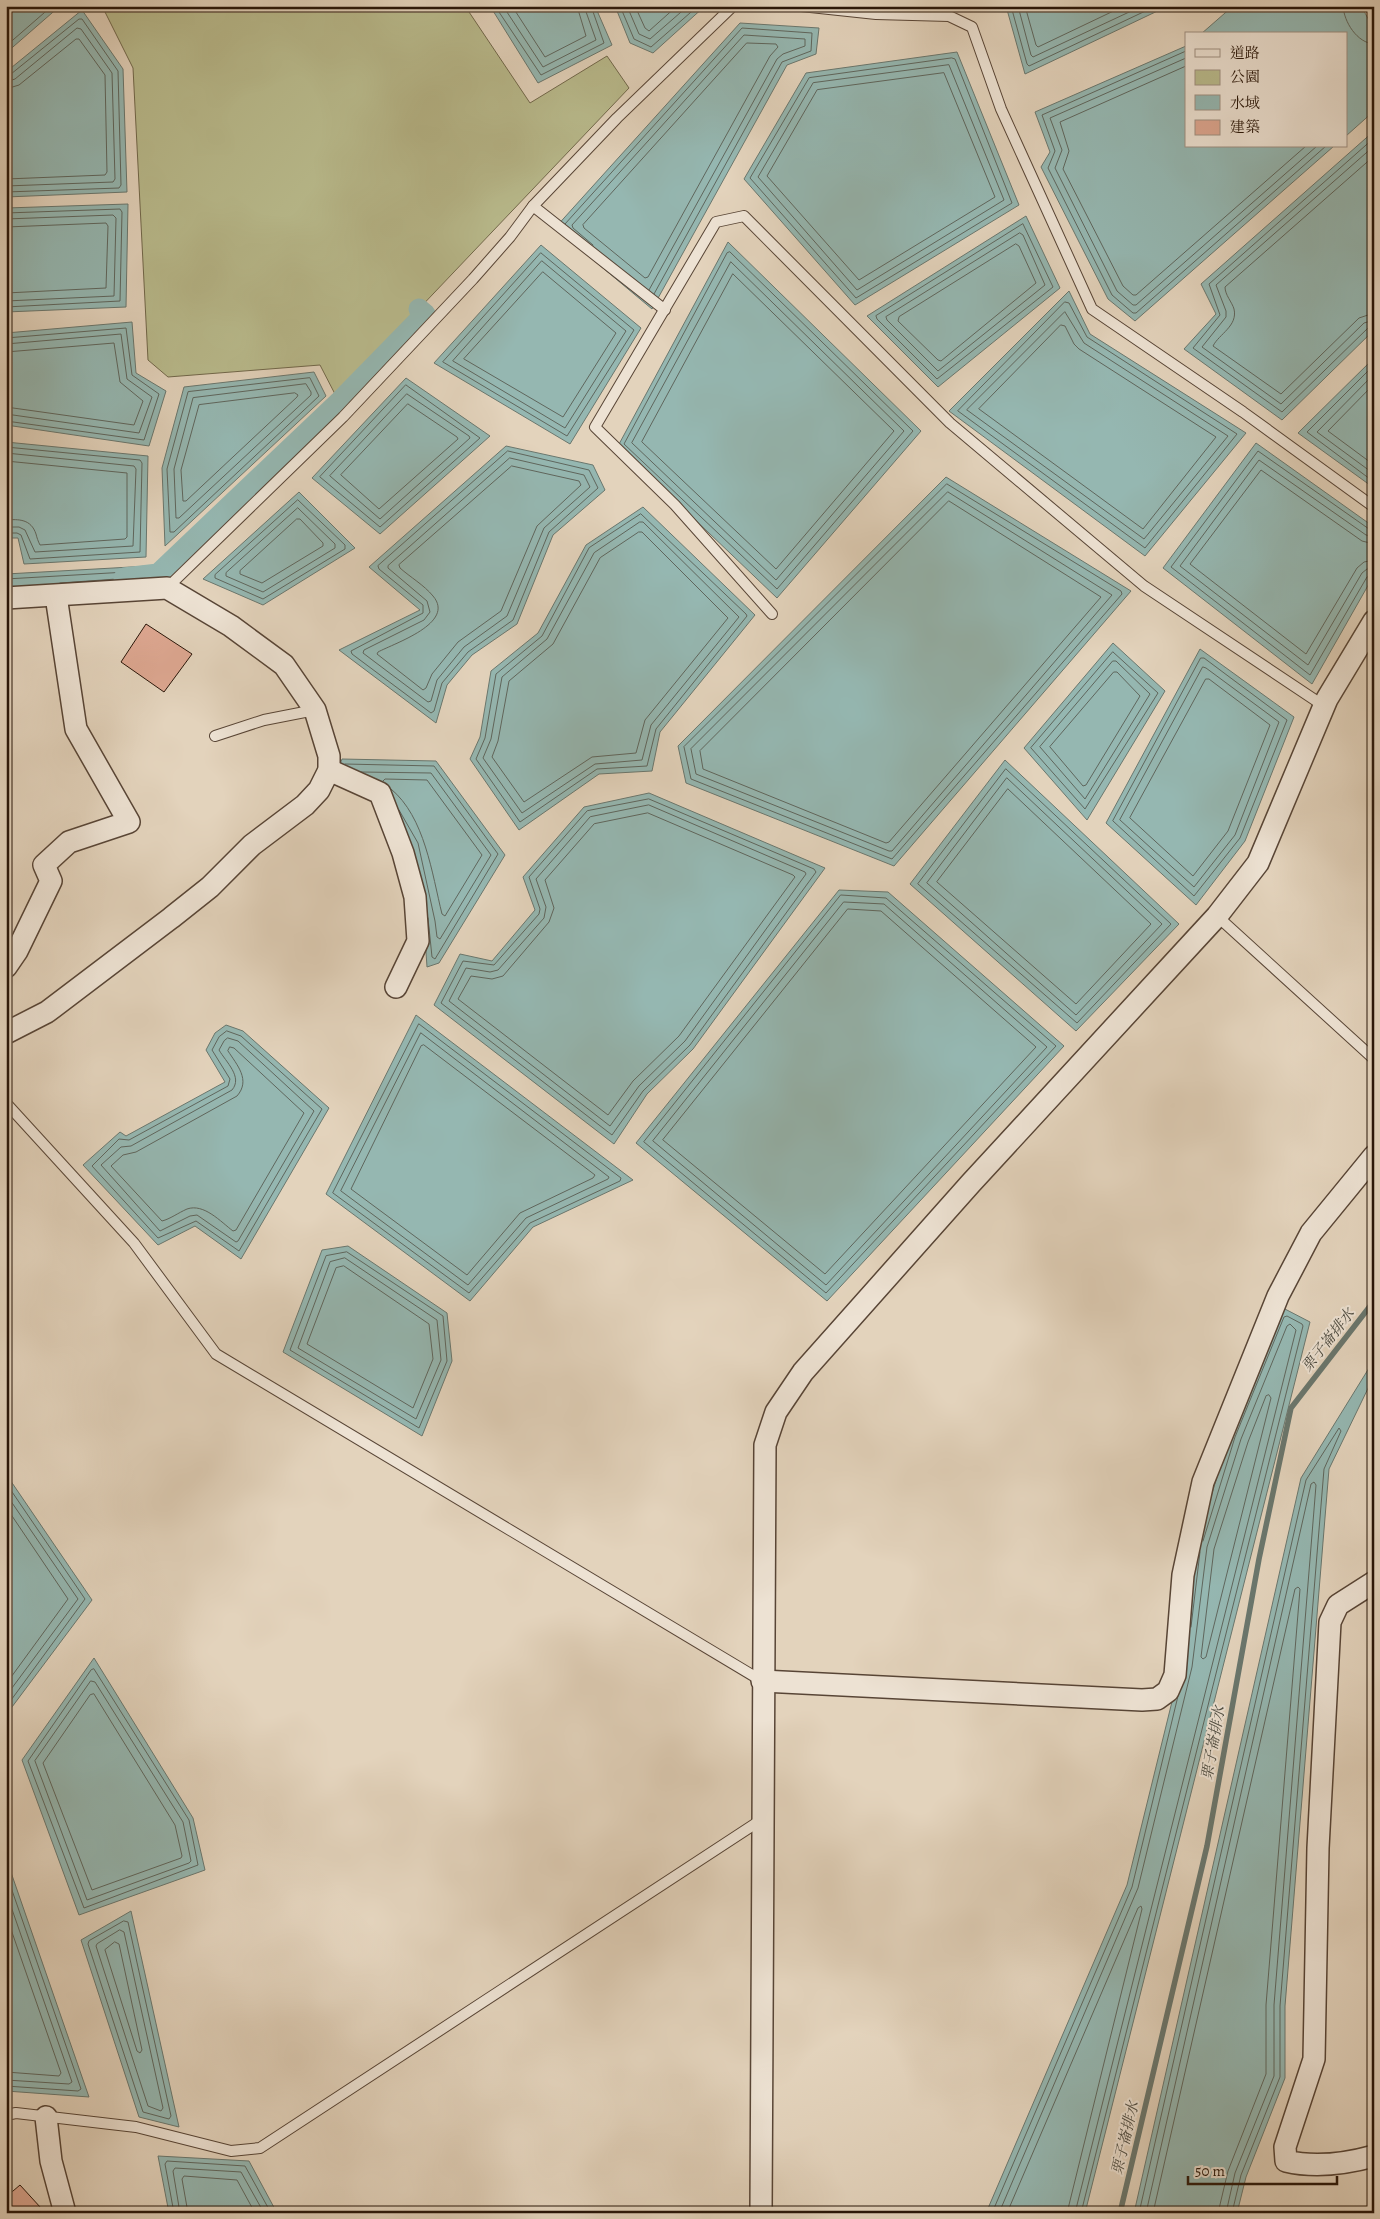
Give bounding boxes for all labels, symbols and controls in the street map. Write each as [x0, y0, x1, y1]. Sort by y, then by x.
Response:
legend [1185, 32, 1348, 148]
text: 道路 [1230, 43, 1260, 63]
text: 公園 [1230, 67, 1260, 87]
text: 水域 [1230, 93, 1260, 113]
text: 建築 [1230, 117, 1260, 137]
water label: 栗子崙排水 [1297, 1303, 1360, 1376]
water label: 栗子崙排水 [1197, 1702, 1230, 1782]
water label: 栗子崙排水 [1107, 2097, 1144, 2177]
scale bar [1188, 2154, 1336, 2186]
text: 50 m [1195, 2161, 1225, 2181]

